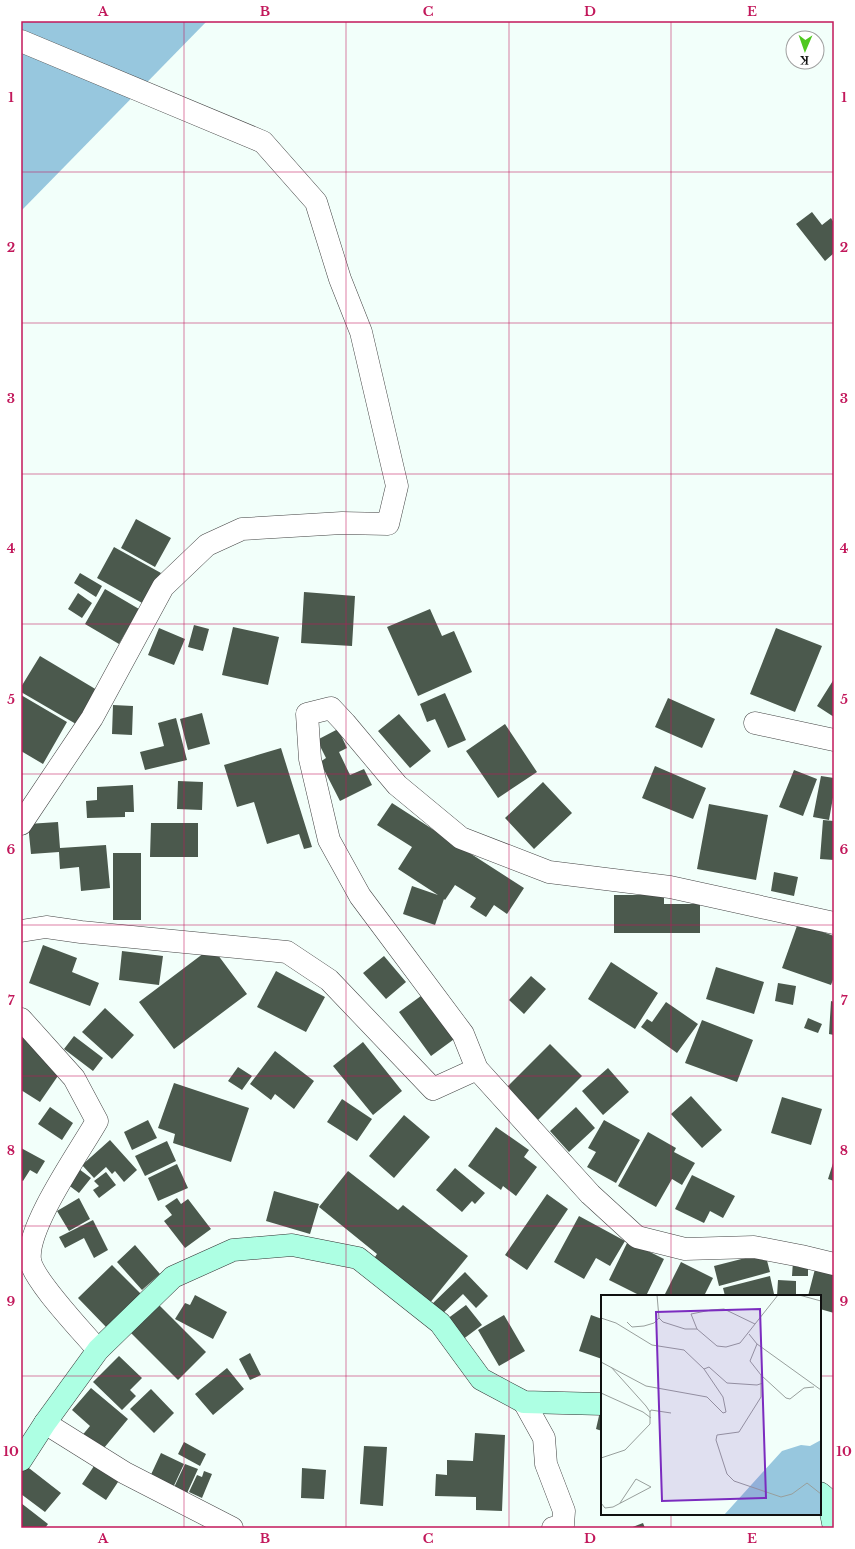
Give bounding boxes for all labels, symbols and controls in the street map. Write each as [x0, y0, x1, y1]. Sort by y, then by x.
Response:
text: A [97, 3, 109, 20]
text: B [260, 3, 270, 20]
text: C [423, 3, 434, 20]
text: D [584, 3, 596, 20]
text: E [747, 3, 757, 20]
north arrow [785, 30, 825, 70]
text: K [799, 53, 809, 67]
text: 1 [8, 89, 14, 106]
text: 1 [841, 89, 847, 106]
text: 2 [7, 239, 15, 256]
text: 2 [840, 239, 848, 256]
text: 3 [7, 390, 15, 407]
text: 3 [840, 390, 848, 407]
text: 4 [7, 540, 16, 557]
text: 4 [840, 540, 849, 557]
text: 5 [7, 691, 15, 708]
text: 5 [840, 691, 848, 708]
text: 6 [7, 841, 16, 858]
text: 6 [840, 841, 849, 858]
text: 7 [8, 992, 15, 1009]
text: 7 [841, 992, 848, 1009]
text: 8 [7, 1142, 15, 1159]
text: 8 [840, 1142, 848, 1159]
text: 9 [7, 1293, 16, 1310]
text: 9 [840, 1293, 849, 1310]
inset map [601, 1295, 821, 1515]
text: 10 [3, 1443, 19, 1460]
text: 10 [836, 1443, 852, 1460]
text: A [97, 1530, 109, 1547]
text: B [260, 1530, 270, 1547]
text: C [423, 1530, 434, 1547]
text: D [584, 1530, 596, 1547]
text: E [747, 1530, 757, 1547]

